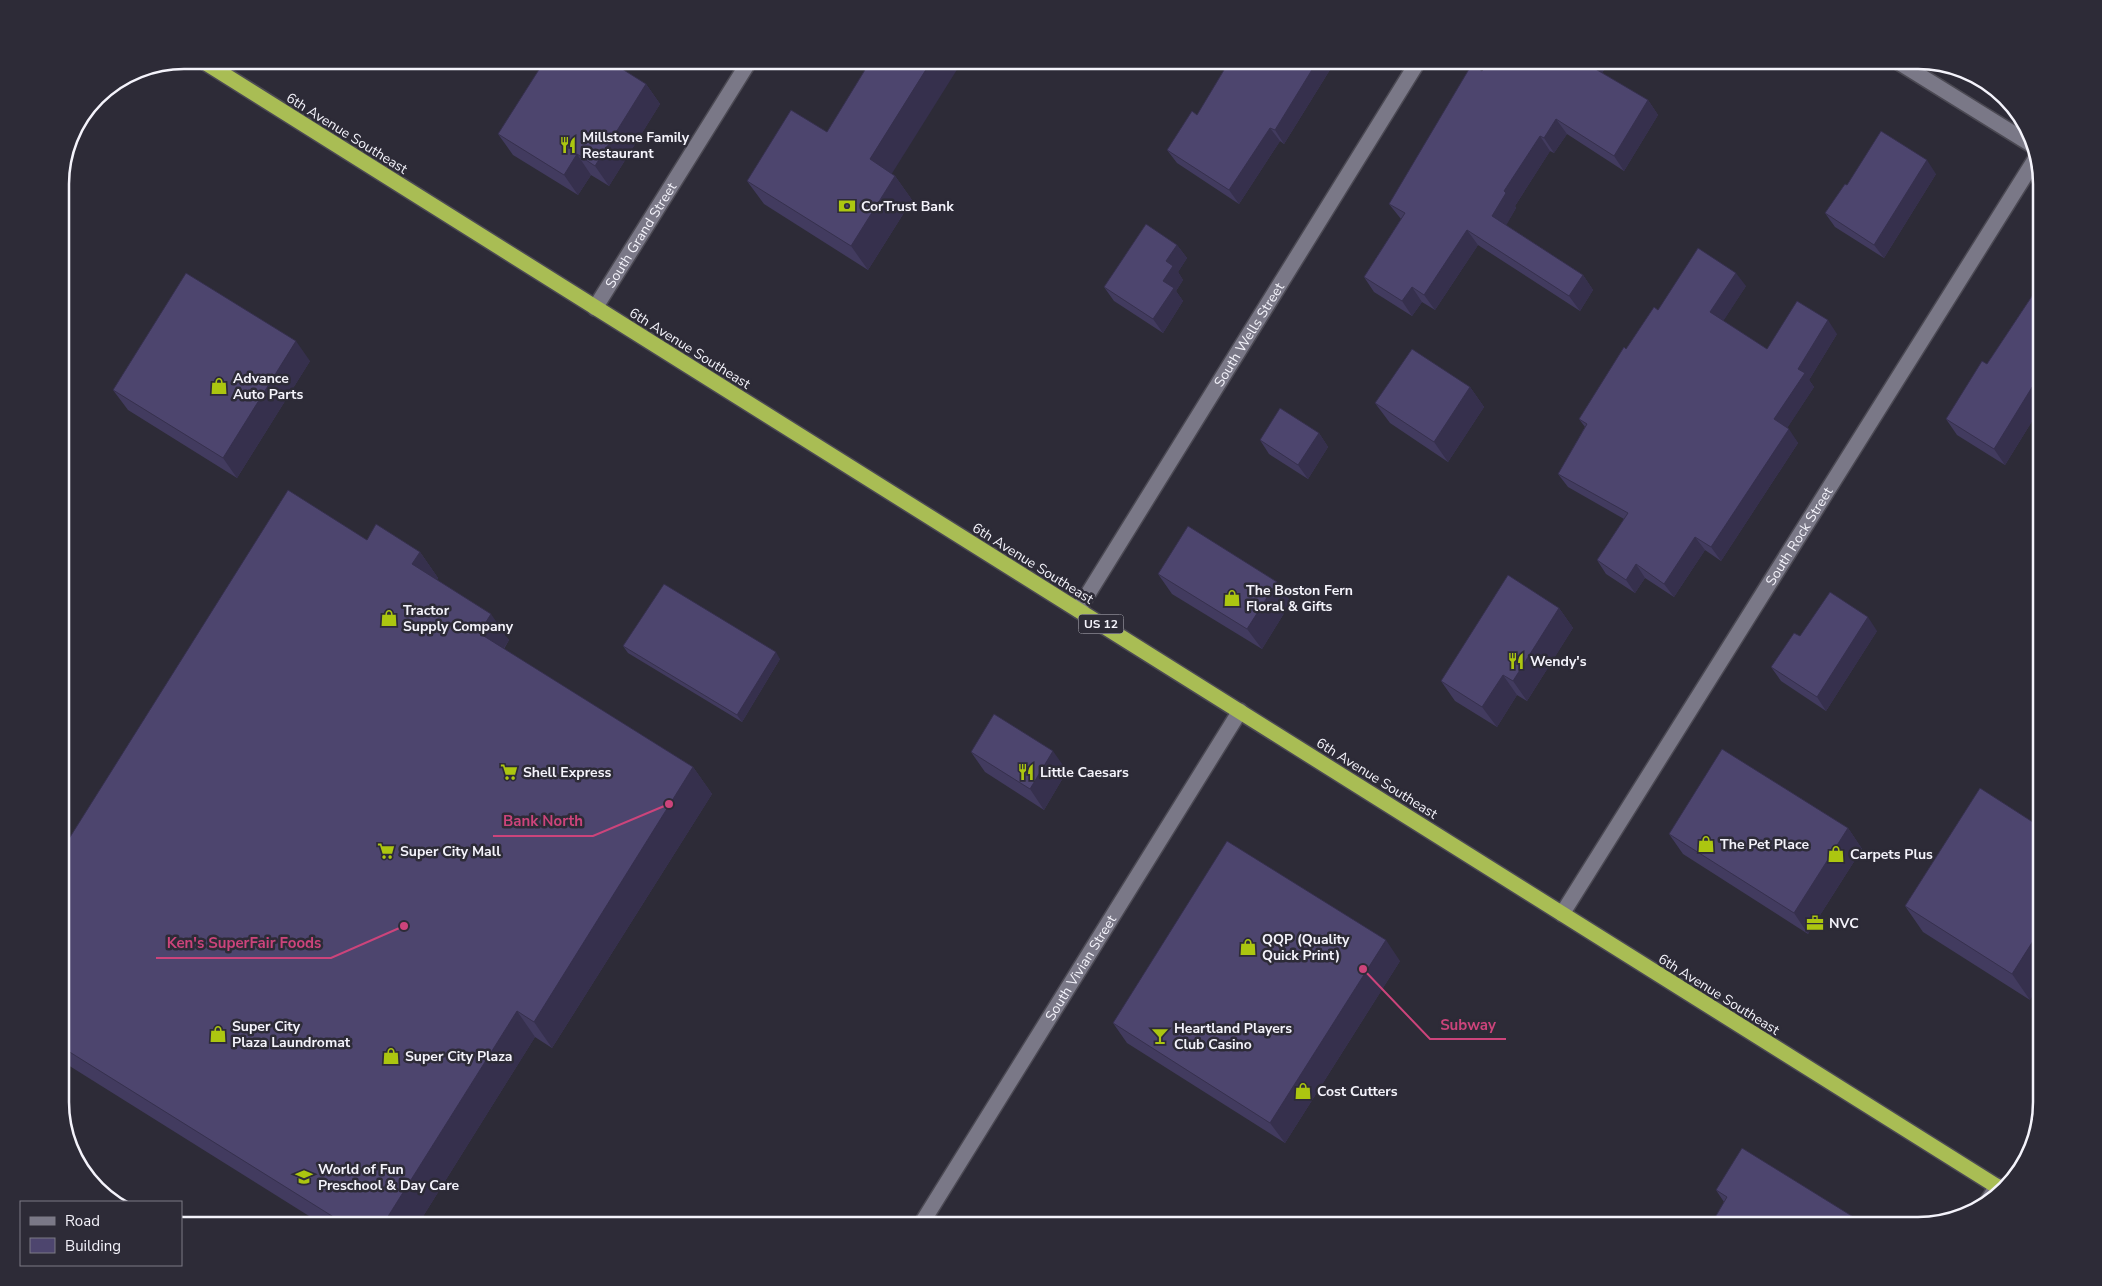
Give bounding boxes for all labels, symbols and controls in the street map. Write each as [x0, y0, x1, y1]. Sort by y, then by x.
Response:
street label: 6th Avenue Southeast [282, 88, 411, 179]
place label: Millstone Family Restaurant [582, 128, 690, 163]
restaurant icon: Millstone Family Restaurant [558, 135, 578, 155]
street label: South Grand Street [601, 179, 681, 292]
bank icon: CorTrust Bank [837, 196, 857, 216]
place label: CorTrust Bank [861, 197, 954, 216]
street label: South Wells Street [1210, 279, 1289, 391]
street label: 6th Avenue Southeast [625, 303, 754, 394]
place label: Advance Auto Parts [233, 369, 303, 404]
shop icon: Advance Auto Parts [209, 376, 229, 396]
street label: South Rock Street [1761, 483, 1837, 589]
street label: 6th Avenue Southeast [968, 518, 1097, 609]
place label: The Boston Fern Floral & Gifts [1246, 581, 1353, 616]
shop icon: The Boston Fern Floral & Gifts [1222, 588, 1242, 608]
place label: Tractor Supply Company [403, 601, 514, 636]
shop icon: Tractor Supply Company [379, 608, 399, 628]
road number: US 12 [1078, 614, 1124, 634]
restaurant icon: Wendy's [1506, 651, 1526, 671]
place label: Wendy's [1530, 652, 1587, 671]
street label: 6th Avenue Southeast [1312, 733, 1441, 824]
supermarket icon: Shell Express [499, 762, 519, 782]
restaurant icon: Little Caesars [1016, 762, 1036, 782]
place label: Shell Express [523, 763, 612, 782]
place label: Little Caesars [1040, 763, 1129, 782]
callout: Bank North [493, 806, 593, 836]
text: Bank North [503, 811, 583, 831]
shop icon: The Pet Place [1696, 834, 1716, 854]
place label: The Pet Place [1720, 835, 1809, 854]
supermarket icon: Super City Mall [376, 841, 396, 861]
place label: Super City Mall [400, 842, 501, 861]
shop icon: Carpets Plus [1826, 844, 1846, 864]
place label: Carpets Plus [1850, 845, 1933, 864]
street label: South Vivian Street [1041, 911, 1121, 1025]
office icon: NVC [1805, 913, 1825, 933]
place label: NVC [1829, 914, 1859, 933]
callout: Ken's SuperFair Foods [156, 928, 331, 958]
place label: QQP (Quality Quick Print) [1262, 930, 1350, 965]
text: Ken's SuperFair Foods [167, 933, 321, 953]
shop icon: QQP (Quality Quick Print) [1238, 937, 1258, 957]
street label: 6th Avenue Southeast [1654, 949, 1783, 1040]
callout: Subway [1430, 1009, 1506, 1039]
text: Subway [1440, 1015, 1496, 1035]
place label: Super City Plaza Laundromat [232, 1017, 351, 1052]
place label: Heartland Players Club Casino [1174, 1019, 1292, 1054]
shop icon: Super City Plaza Laundromat [208, 1024, 228, 1044]
bar icon: Heartland Players Club Casino [1150, 1026, 1170, 1046]
shop icon: Super City Plaza [381, 1046, 401, 1066]
place label: Super City Plaza [405, 1047, 512, 1066]
shop icon: Cost Cutters [1293, 1081, 1313, 1101]
place label: Cost Cutters [1317, 1082, 1398, 1101]
place label: World of Fun Preschool & Day Care [318, 1160, 460, 1195]
school or university icon: World of Fun Preschool & Day Care [294, 1167, 314, 1187]
legend [20, 1201, 182, 1266]
text: Road [65, 1211, 100, 1231]
text: Building [65, 1236, 121, 1256]

